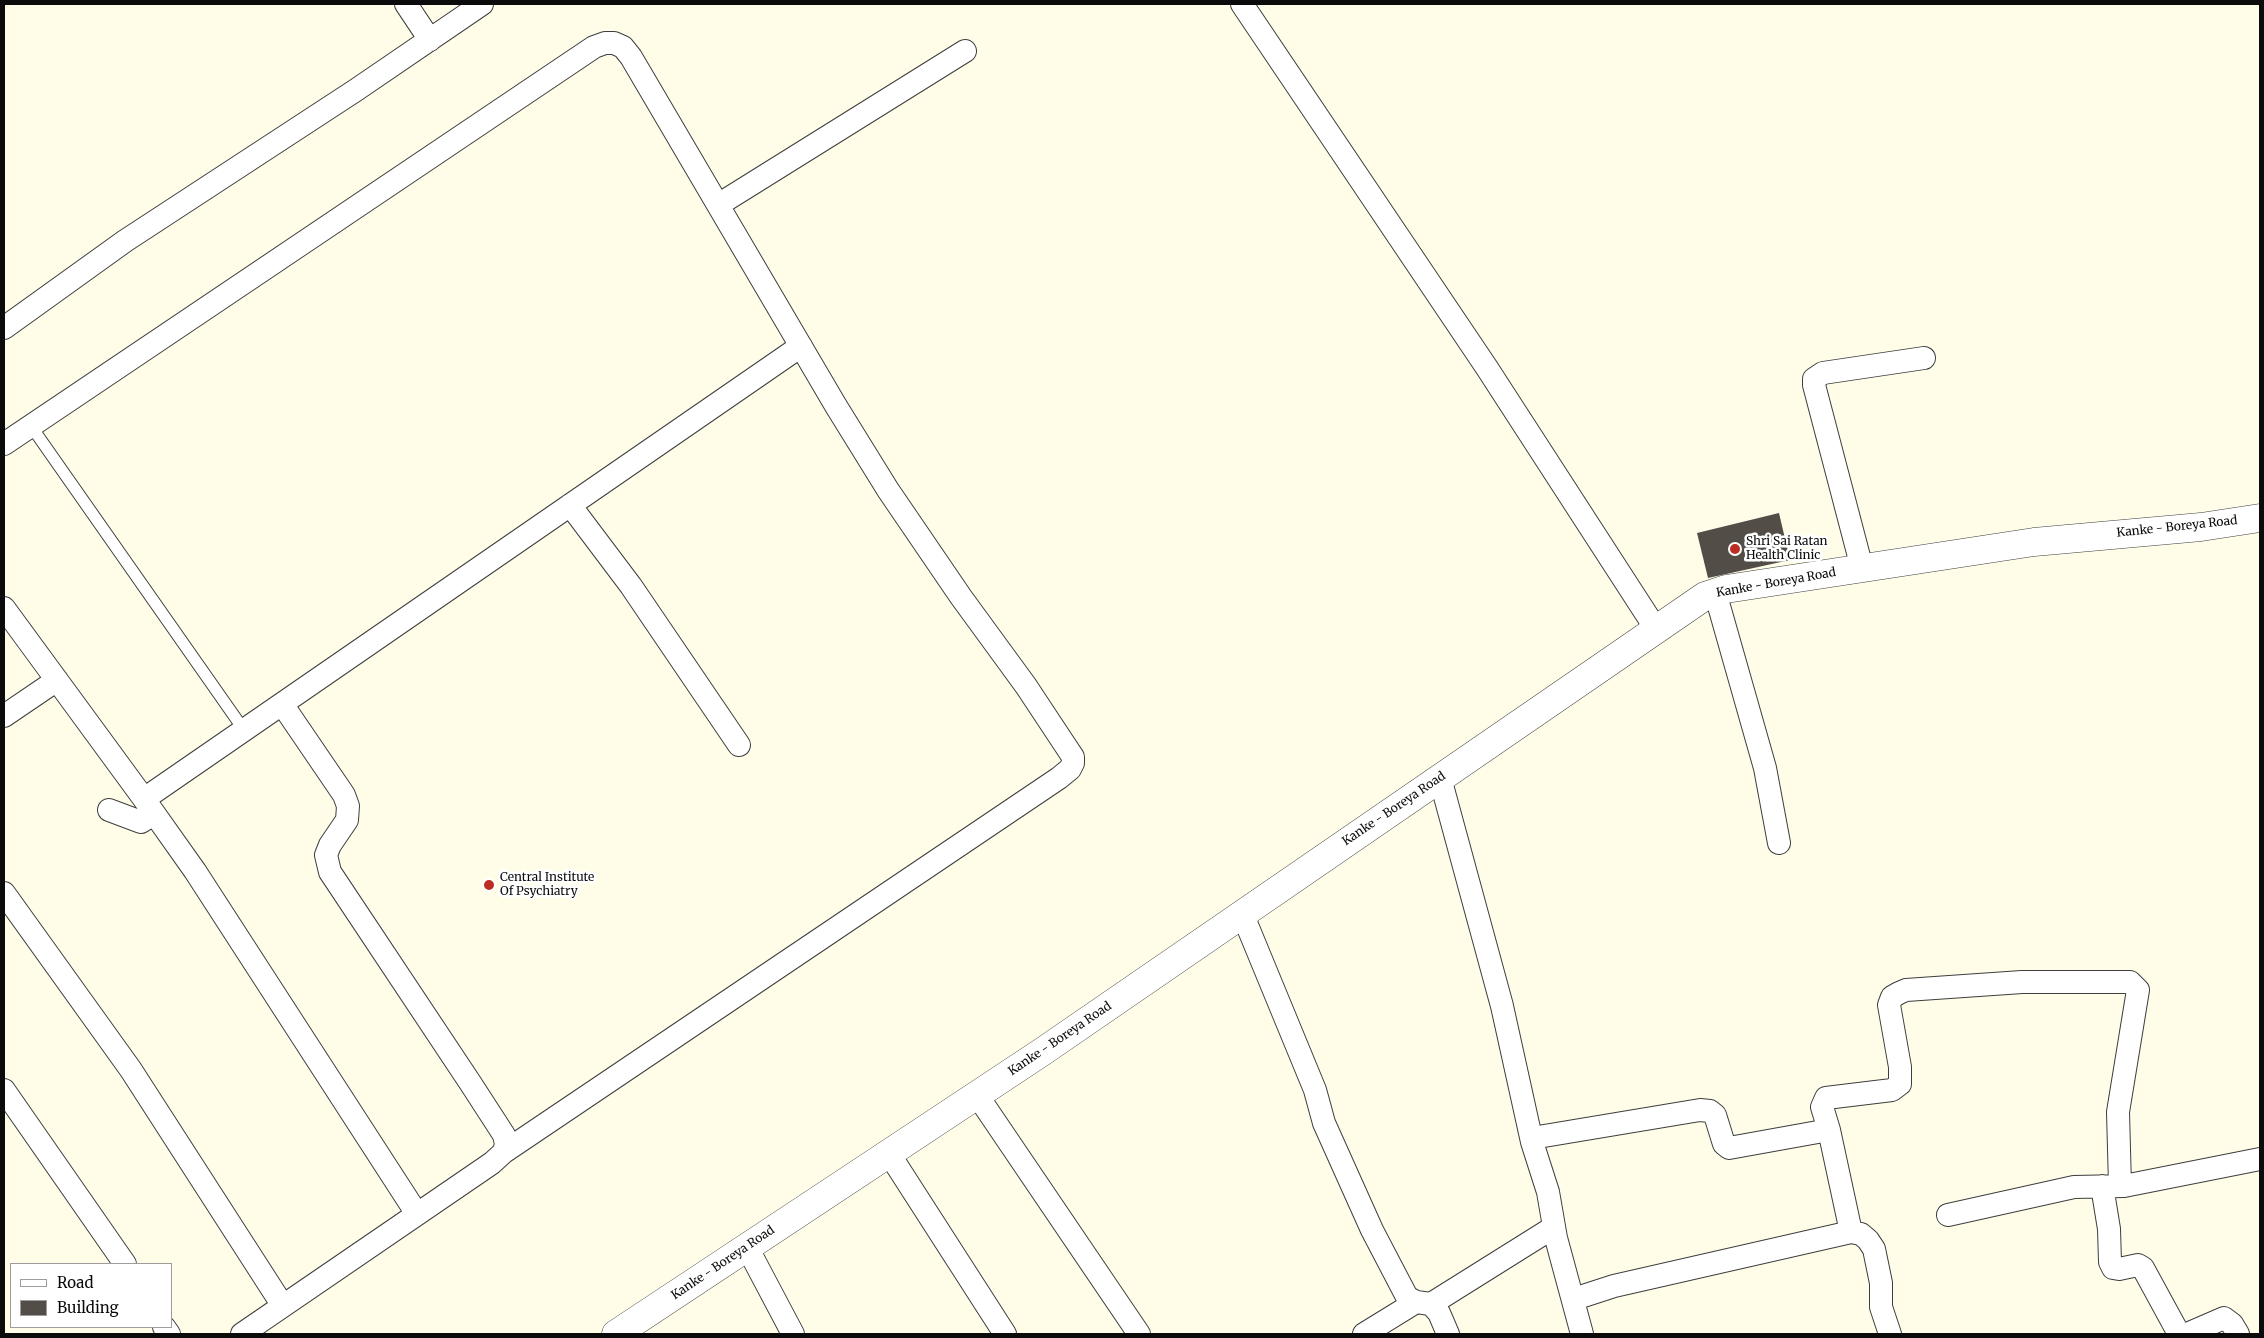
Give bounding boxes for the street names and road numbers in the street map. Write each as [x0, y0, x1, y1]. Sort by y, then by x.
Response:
street label: Kanke - Boreya Road [2116, 514, 2238, 540]
street label: Kanke - Boreya Road [1715, 565, 1837, 601]
street label: Kanke - Boreya Road [1340, 769, 1448, 849]
street label: Kanke - Boreya Road [1006, 999, 1114, 1079]
street label: Kanke - Boreya Road [669, 1223, 777, 1303]

